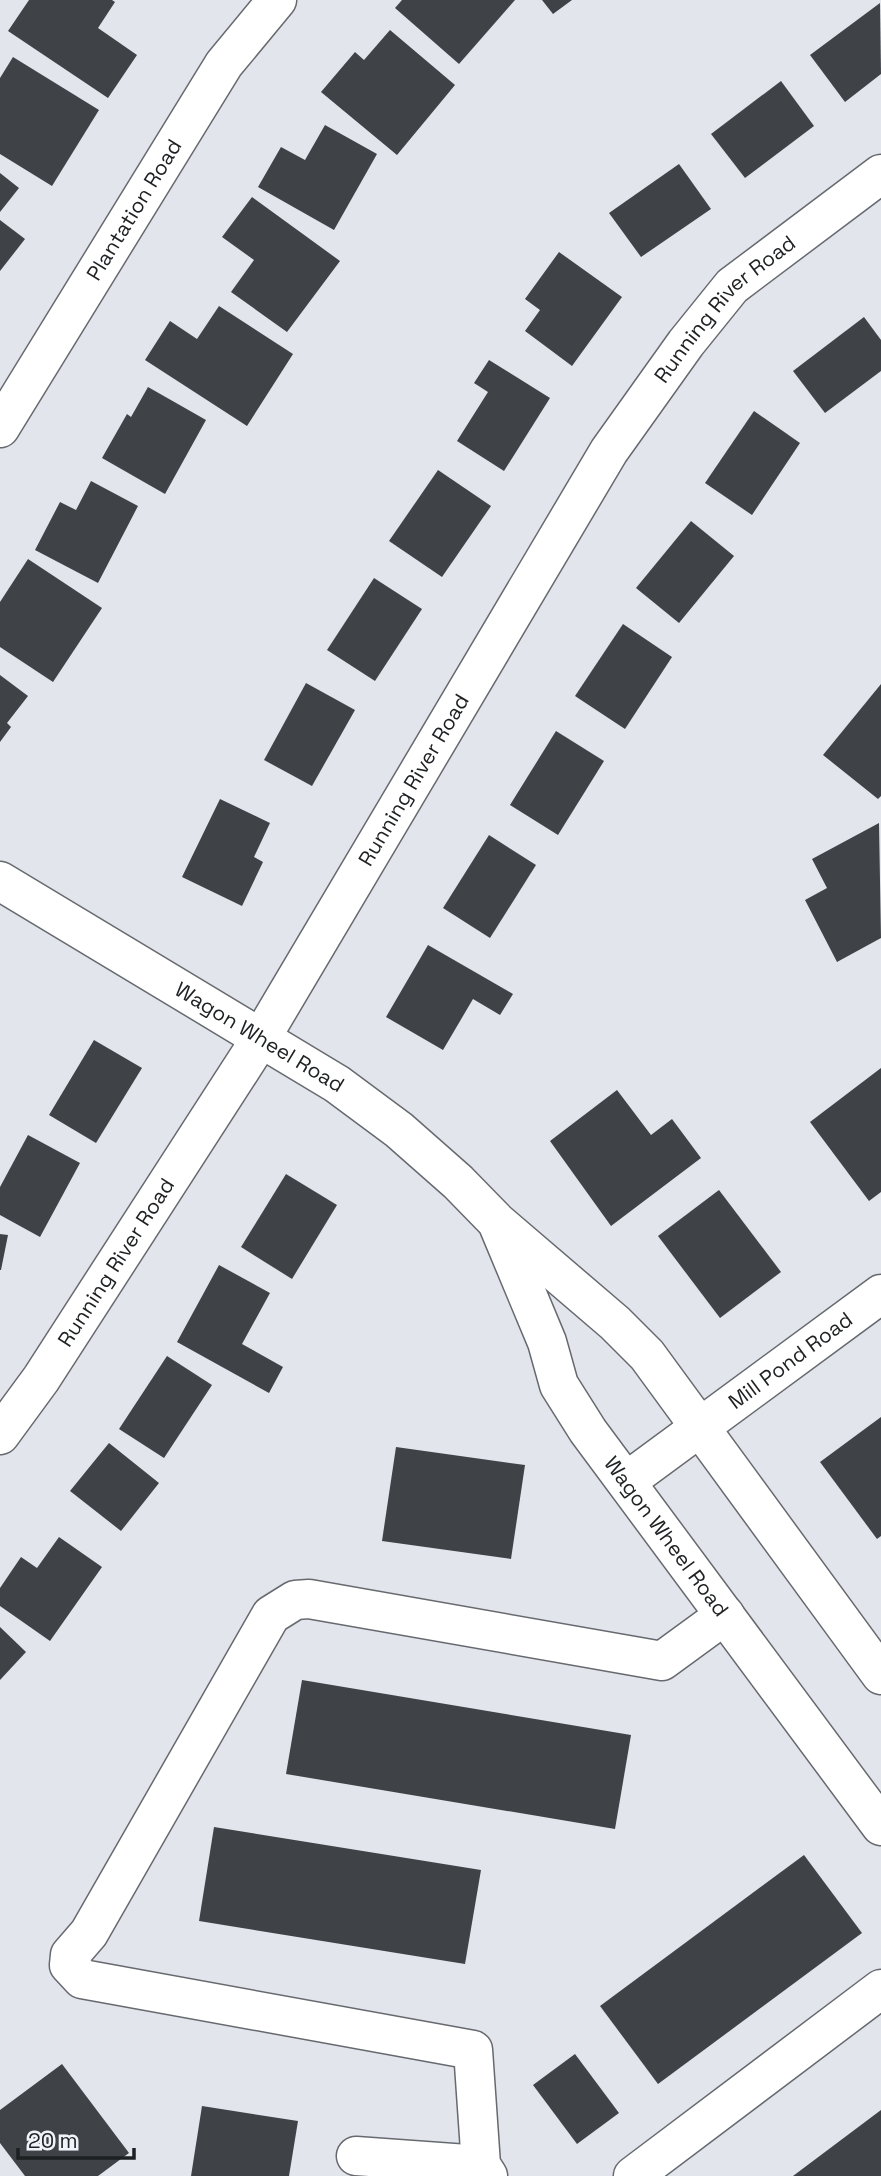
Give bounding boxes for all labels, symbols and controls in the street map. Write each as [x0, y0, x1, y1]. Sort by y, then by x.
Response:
street label: Plantation Road [80, 134, 187, 285]
street label: Running River Road [648, 229, 801, 388]
street label: Running River Road [352, 689, 475, 871]
street label: Wagon Wheel Road [170, 976, 349, 1098]
street label: Running River Road [51, 1173, 180, 1352]
street label: Mill Pond Road [723, 1306, 858, 1415]
street label: Wagon Wheel Road [598, 1451, 735, 1622]
scale bar [18, 2116, 133, 2160]
text: 20 m [28, 2127, 78, 2154]

